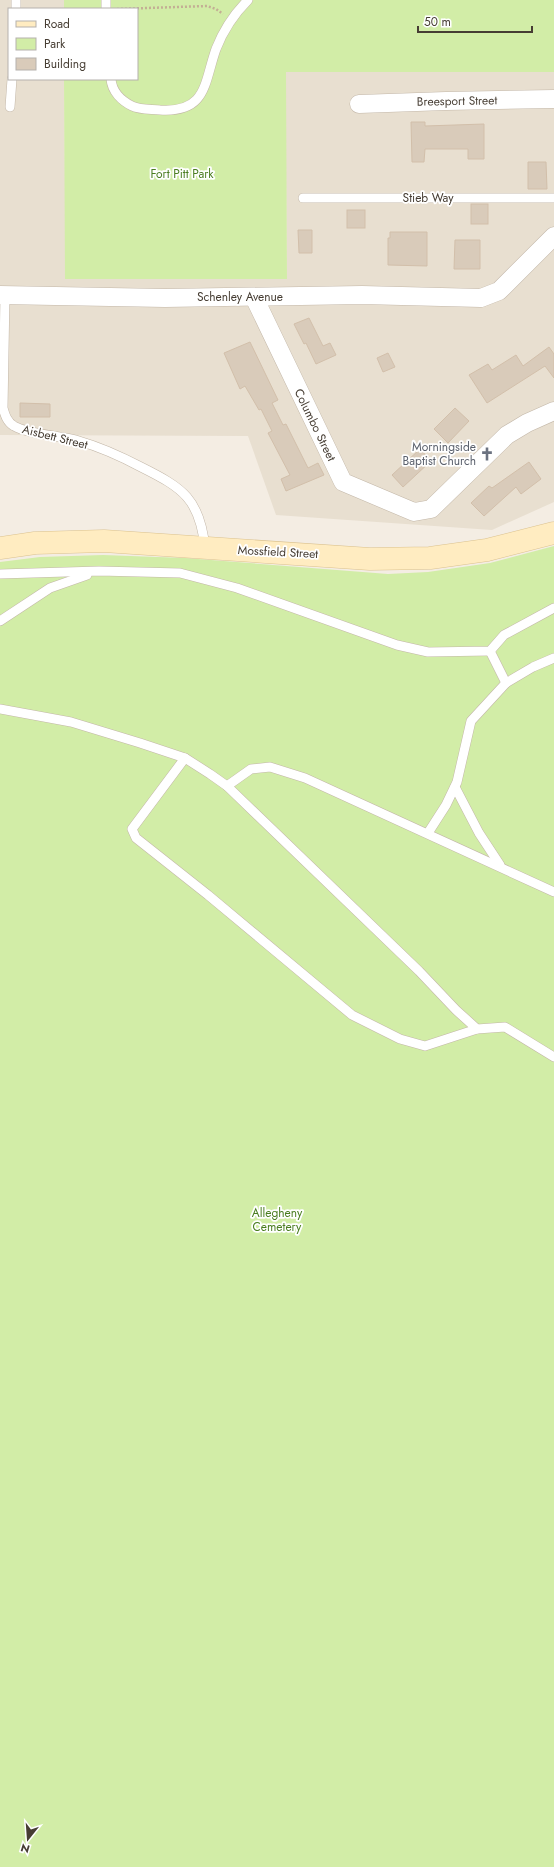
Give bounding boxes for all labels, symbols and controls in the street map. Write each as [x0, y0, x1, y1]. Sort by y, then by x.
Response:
legend [8, 8, 138, 80]
scale bar [418, 8, 532, 34]
text: 50 m [424, 13, 451, 31]
text: Road [44, 15, 70, 33]
text: Park [44, 35, 66, 53]
text: Building [44, 55, 86, 73]
street label: Breesport Street [417, 91, 497, 111]
park label: Fort Pitt Park [150, 165, 214, 183]
street label: Stieb Way [403, 189, 454, 207]
street label: Schenley Avenue [197, 288, 283, 306]
street label: Columbo Street [290, 386, 340, 464]
street label: Aisbett Street [20, 420, 90, 454]
place label: Morningside Baptist Church [403, 438, 476, 470]
church icon: Morningside Baptist Church [479, 446, 495, 462]
street label: Mossfield Street [237, 541, 319, 563]
park label: Allegheny Cemetery [252, 1204, 303, 1236]
north arrow [8, 1819, 48, 1859]
text: N [19, 1840, 32, 1857]

